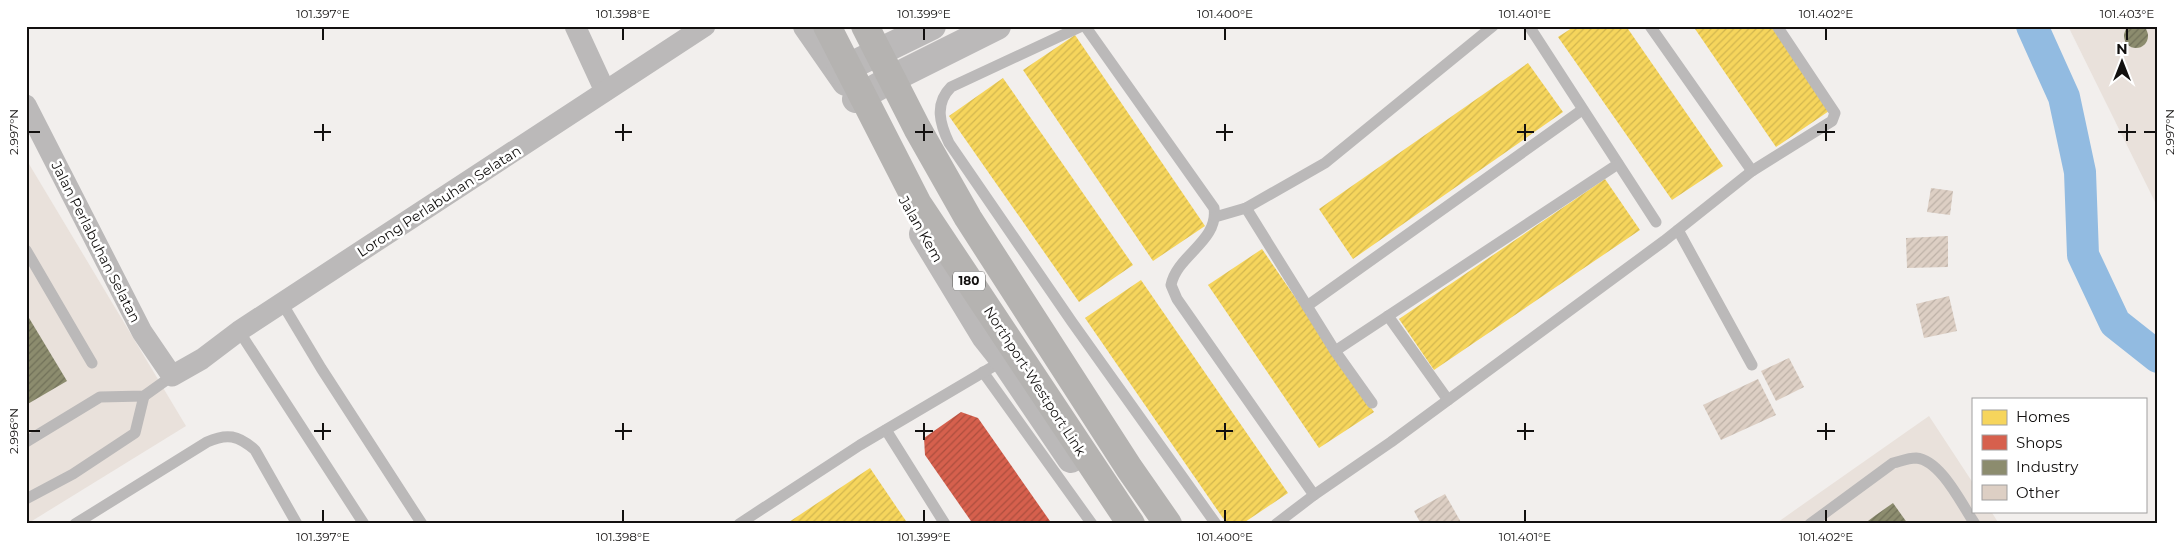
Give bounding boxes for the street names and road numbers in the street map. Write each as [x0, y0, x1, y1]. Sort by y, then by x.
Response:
street label: Lorong Perlabuhan Selatan [354, 141, 524, 261]
street label: Jalan Perlabuhan Selatan [47, 158, 144, 326]
street label: Jalan Kem [894, 192, 947, 265]
road number: 180 [953, 272, 985, 290]
street label: Northport-Westport Link [980, 303, 1091, 460]

